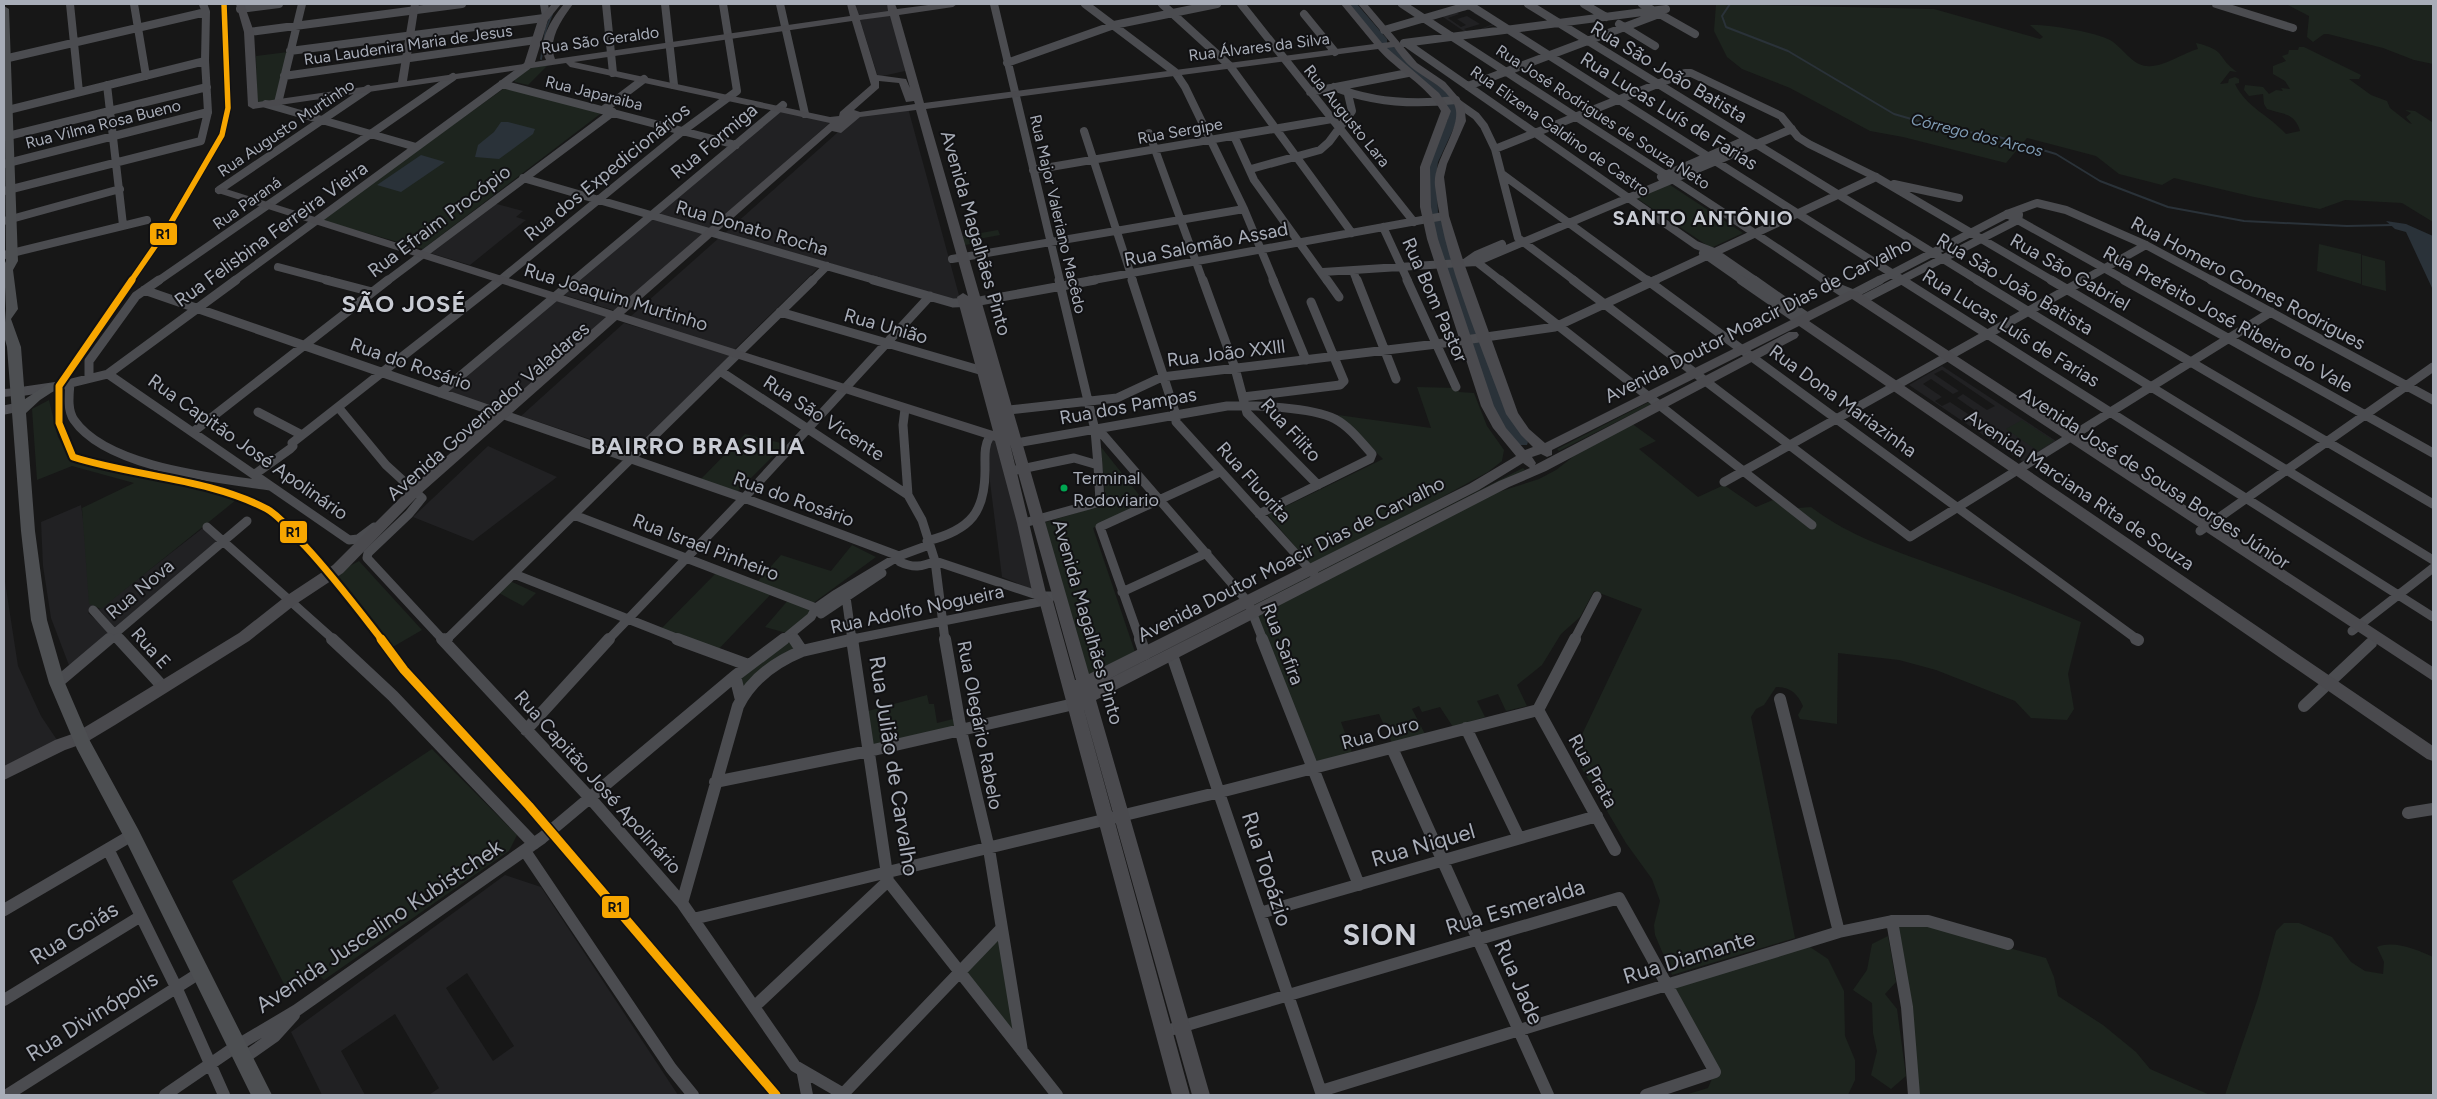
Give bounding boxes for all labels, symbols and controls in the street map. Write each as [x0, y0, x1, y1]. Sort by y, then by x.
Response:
street label: Rua São João Batista [1586, 16, 1752, 128]
street label: Rua Laudenira Maria de Jesus [302, 21, 514, 69]
street label: Rua São Geraldo [540, 22, 660, 58]
street label: Rua Álvares da Silva [1187, 29, 1331, 65]
street label: Rua José Rodrigues de Souza Neto [1492, 41, 1714, 193]
street label: Rua Lucas Luís de Farias [1576, 47, 1762, 175]
street label: Rua Augusto Lara [1300, 61, 1394, 171]
street label: Rua Elizena Galdino de Castro [1467, 62, 1653, 200]
street label: Rua Japaraiba [543, 72, 645, 114]
street label: Rua Augusto Murtinho [214, 75, 358, 181]
street label: Rua Vilma Rosa Bueno [23, 95, 183, 153]
street label: Rua dos Expedicionários [519, 98, 695, 246]
street label: Rua Formiga [666, 98, 762, 184]
water label: Córrego dos Arcos [1909, 109, 2045, 161]
street label: Rua Major Valeriano Macêdo [1026, 113, 1090, 315]
street label: Rua Sergipe [1136, 114, 1224, 148]
street label: Avenida Magalhães Pinto [936, 128, 1016, 338]
street label: Rua Felisbina Ferreira Vieira [170, 156, 372, 312]
street label: Rua Efraim Procópio [363, 160, 515, 282]
street label: Rua Paraná [209, 173, 285, 233]
street label: Rua Donato Rocha [673, 195, 831, 261]
district label: SANTO ANTÔNIO [1612, 206, 1794, 230]
street label: Rua Homero Gomes Rodrigues [2127, 211, 2369, 355]
street label: Rua Salomão Assad [1122, 217, 1290, 271]
line badge: R1 [149, 222, 178, 246]
text: R1 [156, 226, 170, 243]
street label: Rua São João Batista [1932, 228, 2098, 340]
street label: Rua São Gabriel [2006, 228, 2134, 316]
street label: Avenida Doutor Moacir Dias de Carvalho [1601, 232, 1915, 408]
street label: Rua Bom Pastor [1397, 234, 1473, 367]
street label: Rua Prefeito José Ribeiro do Vale [2099, 241, 2357, 397]
street label: Rua Joaquim Murtinho [521, 258, 711, 336]
street label: Rua Lucas Luís de Farias [1918, 264, 2104, 392]
district label: SÃO JOSÉ [341, 289, 467, 318]
street label: Rua União [841, 303, 931, 349]
street label: Avenida Governador Valadares [382, 317, 594, 505]
street label: Rua do Rosário [347, 332, 475, 396]
street label: Rua João XXlll [1166, 334, 1286, 372]
street label: Rua Dona Mariazinha [1765, 340, 1921, 462]
street label: Rua Capitão José Apolinário [144, 369, 352, 525]
street label: Rua São Vicente [759, 370, 889, 466]
street label: Avenida José de Sousa Borges Júnior [2016, 382, 2295, 574]
street label: Rua dos Pampas [1058, 383, 1199, 429]
street label: Rua Filito [1256, 394, 1326, 466]
street label: Avenida Marciana Rita de Souza [1961, 405, 2199, 575]
district label: BAIRRO BRASILIA [590, 431, 806, 460]
street label: Rua Fluorita [1212, 437, 1296, 527]
street label: Rua do Rosário [730, 466, 858, 532]
place label: Terminal Rodoviario [1073, 467, 1159, 511]
street label: Avenida Doutor Moacir Dias de Carvalho [1134, 471, 1448, 647]
marker: Terminal Rodoviario [1059, 483, 1069, 493]
street label: Rua Israel Pinheiro [629, 508, 783, 586]
street label: Avenida Magalhães Pinto [1048, 517, 1128, 727]
line badge: R1 [279, 520, 308, 544]
text: R1 [286, 524, 300, 541]
street label: Rua Nova [101, 554, 179, 624]
street label: Rua Adolfo Nogueira [828, 579, 1006, 639]
street label: Rua Safira [1257, 600, 1309, 688]
street label: Rua E [126, 622, 176, 674]
street label: Rua Olegário Rabelo [952, 638, 1008, 812]
street label: Rua Julião de Carvalho [863, 654, 925, 878]
street label: Rua Capitão José Apolinário [509, 685, 687, 879]
street label: Rua Ouro [1339, 712, 1421, 754]
street label: Rua Prata [1563, 730, 1623, 812]
street label: Rua Topázio [1236, 808, 1298, 930]
street label: Rua Niquel [1368, 817, 1478, 873]
street label: Avenida Juscelino Kubistchek [250, 833, 508, 1019]
street label: Rua Esmeralda [1442, 873, 1588, 941]
street label: Rua Goiás [25, 895, 123, 971]
line badge: R1 [601, 895, 630, 919]
text: R1 [608, 899, 622, 916]
district label: SION [1342, 917, 1418, 952]
street label: Rua Diamante [1620, 924, 1758, 990]
street label: Rua Jade [1488, 935, 1550, 1029]
street label: Rua Divinópolis [21, 965, 163, 1067]

